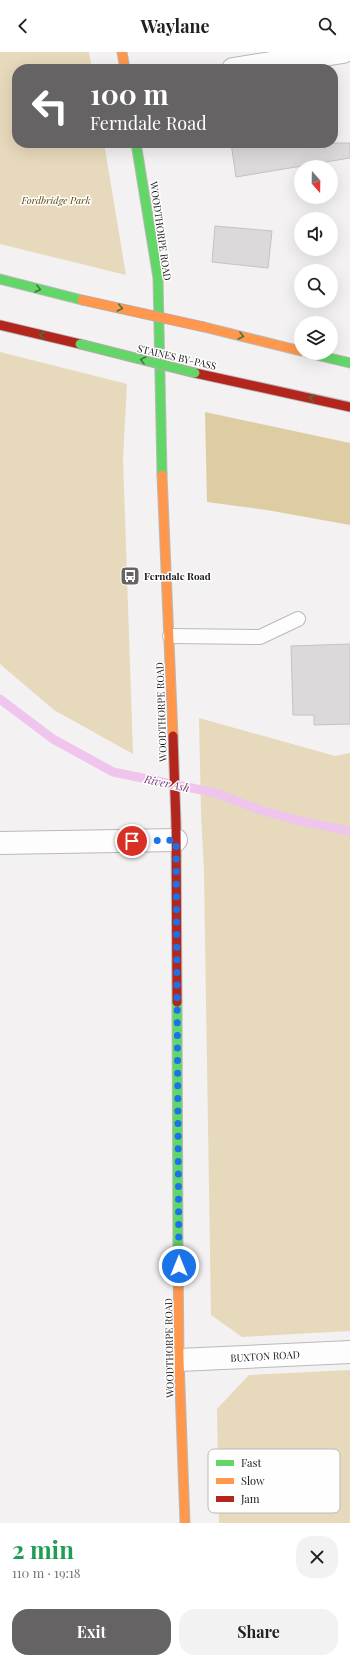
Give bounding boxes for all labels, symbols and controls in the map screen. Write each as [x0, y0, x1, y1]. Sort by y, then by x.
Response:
text: Waylane [140, 14, 210, 38]
icon: back [12, 15, 34, 37]
icon: search [316, 15, 338, 37]
text: 100 m [90, 75, 169, 112]
icon: left [24, 80, 76, 132]
text: Ferndale Road [90, 111, 207, 135]
north arrow [294, 160, 338, 204]
map controls [294, 160, 338, 360]
street label: WOODTHORPE ROAD [147, 180, 175, 281]
park label: Fordbridge Park [20, 193, 91, 207]
button: sound [294, 212, 338, 256]
button: search [294, 264, 338, 308]
one-way arrow [35, 284, 41, 292]
one-way arrow [117, 304, 123, 312]
button: layers [294, 316, 338, 360]
one-way arrow [39, 331, 46, 340]
one-way arrow [238, 332, 245, 340]
street label: STAINES BY-PASS [136, 341, 218, 373]
one-way arrow [140, 356, 147, 365]
one-way arrow [309, 395, 315, 403]
bus stop icon: Ferndale Road [119, 565, 141, 587]
place label: Ferndale Road [144, 569, 211, 583]
street label: WOODTHORPE ROAD [152, 662, 170, 763]
water label: River Ash [142, 771, 191, 795]
pin [115, 824, 149, 858]
icon: arrive [121, 830, 143, 852]
position arrow [158, 1245, 200, 1287]
street label: WOODTHORPE ROAD [161, 1298, 177, 1399]
street label: BUXTON ROAD [230, 1347, 300, 1365]
legend [208, 1449, 340, 1513]
text: Fast [241, 1455, 261, 1470]
text: Slow [241, 1473, 265, 1488]
text: Jam [240, 1491, 260, 1506]
text: 2 min [12, 1533, 74, 1565]
button: close [296, 1536, 338, 1578]
text: 110 m · 19:18 [12, 1564, 81, 1581]
button: Exit [12, 1609, 171, 1655]
button: Share [179, 1609, 338, 1655]

